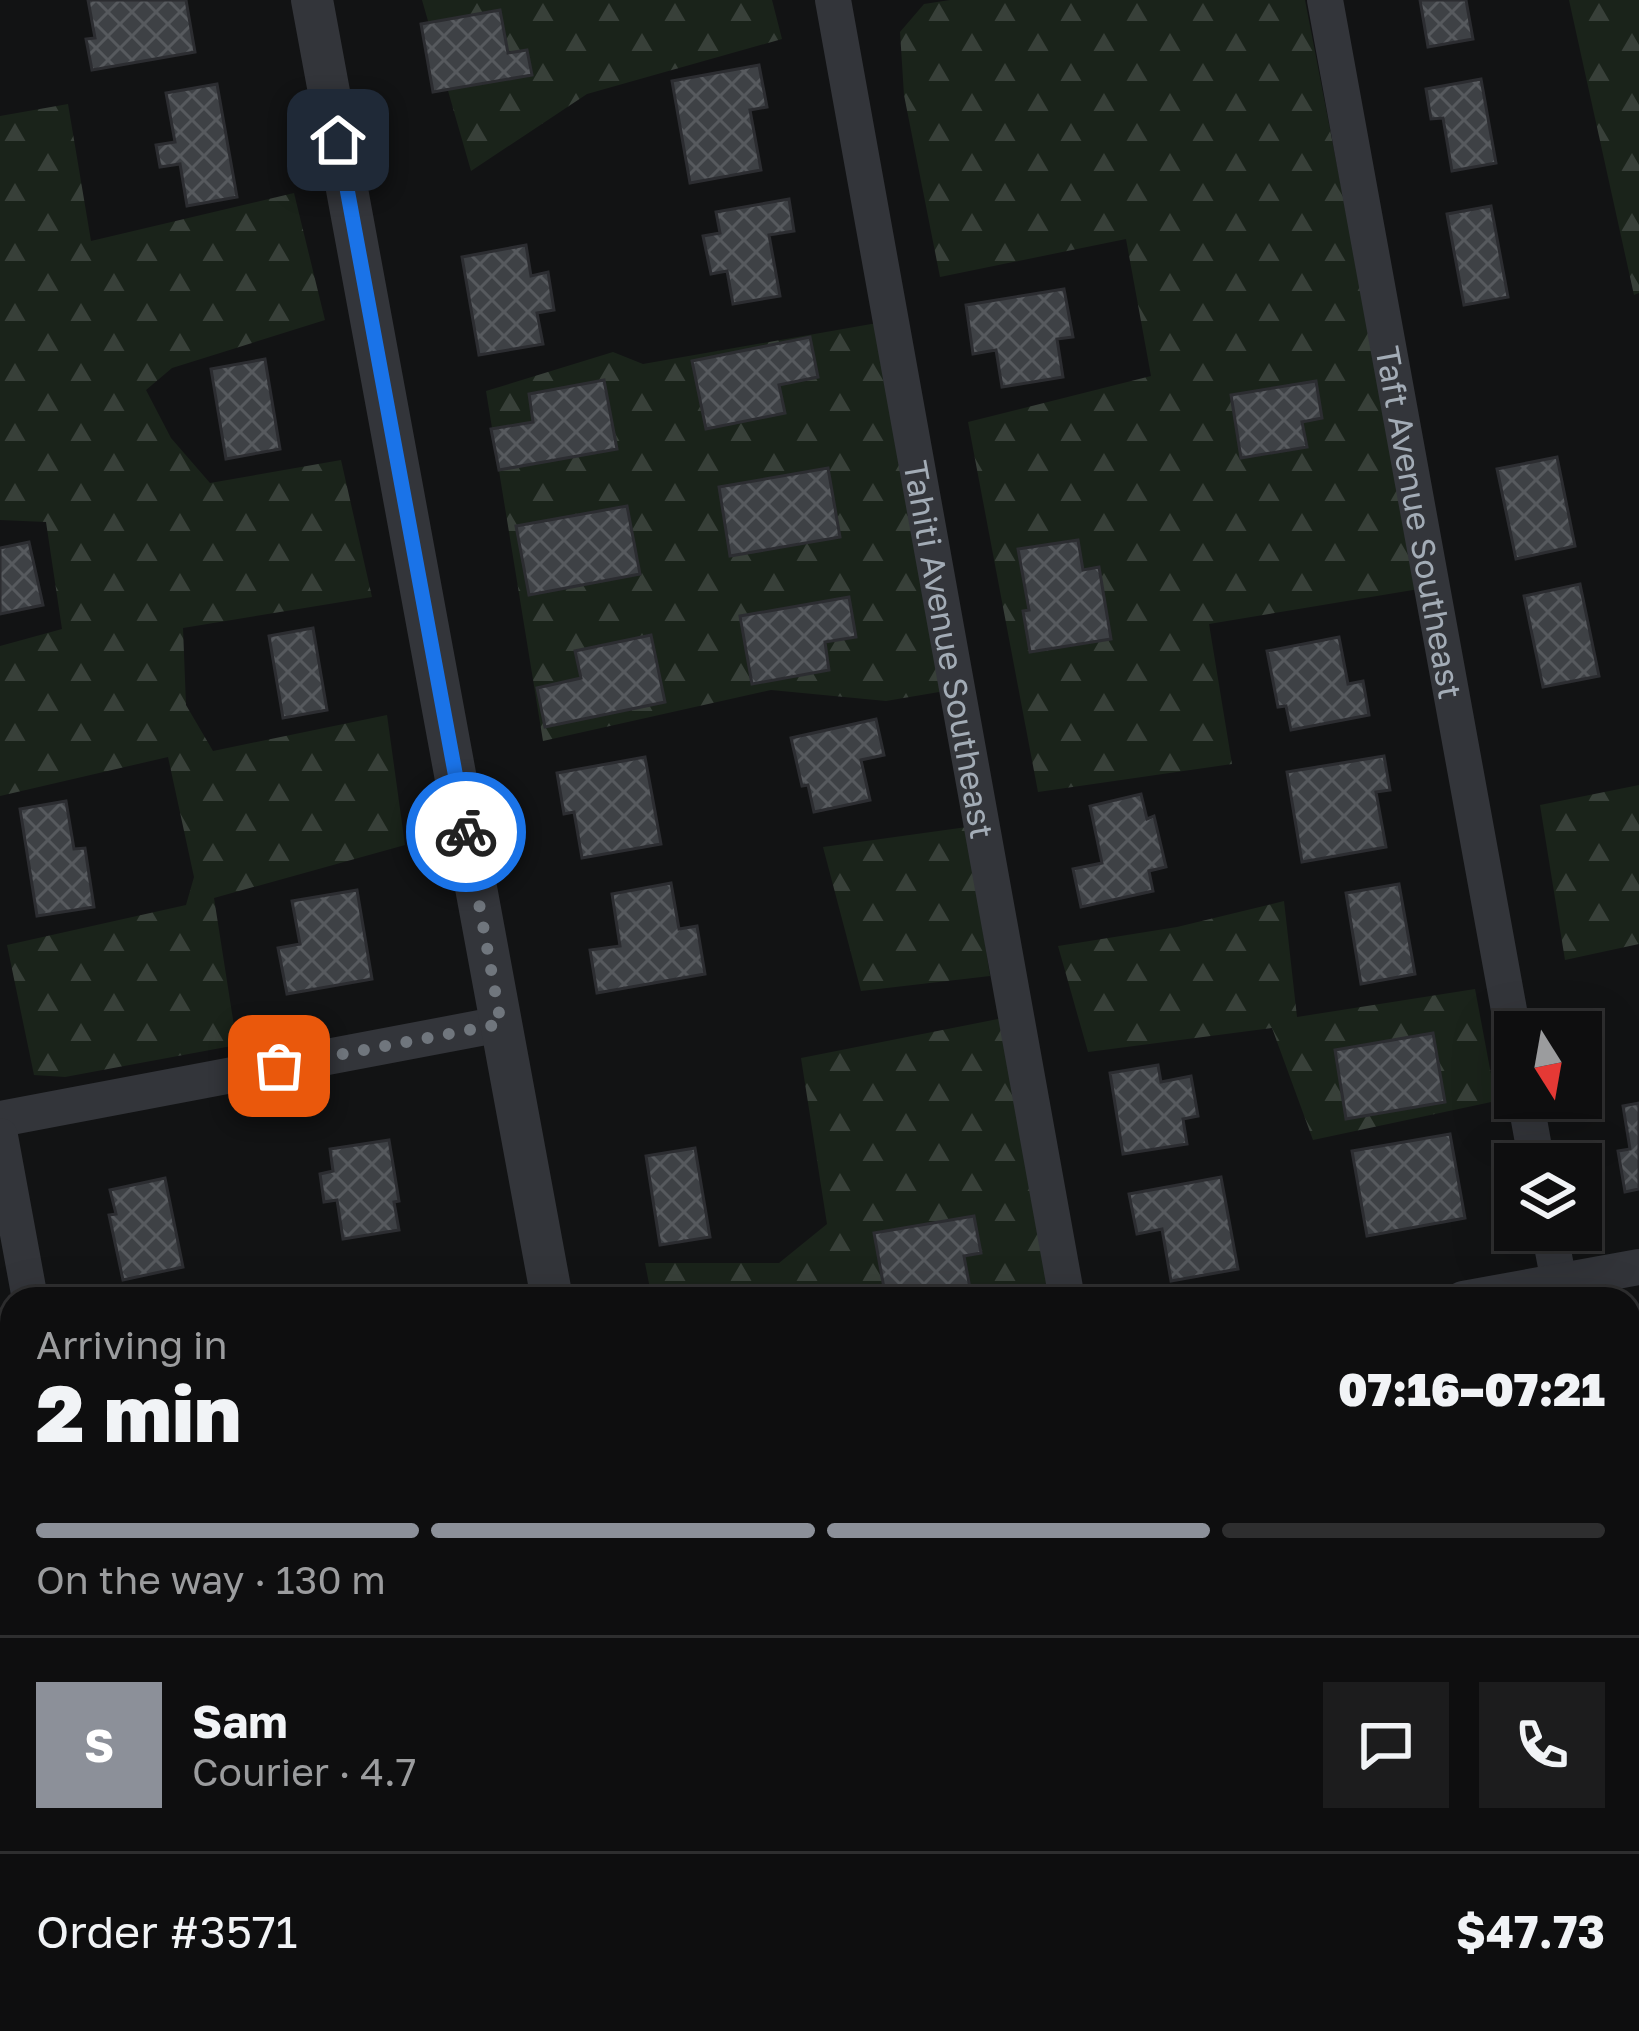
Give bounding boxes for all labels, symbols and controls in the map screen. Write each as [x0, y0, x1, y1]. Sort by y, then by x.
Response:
pin [287, 89, 389, 191]
icon: home [305, 107, 371, 173]
street label: Taft Avenue Southeast [1369, 343, 1471, 702]
street label: Tahiti Avenue Southeast [897, 457, 1003, 842]
courier [406, 772, 526, 892]
icon: bike [433, 799, 499, 865]
north arrow [1494, 1011, 1602, 1119]
map controls [1494, 1011, 1602, 1251]
pin [228, 1015, 330, 1117]
icon: bag [246, 1033, 312, 1099]
button: layers [1494, 1143, 1602, 1251]
text: Arriving in [36, 1321, 227, 1368]
text: 07:16–07:21 [1338, 1362, 1605, 1416]
text: 2 min [36, 1366, 241, 1459]
text: On the way · 130 m [36, 1556, 386, 1603]
button: chat [1323, 1682, 1449, 1808]
button: phone [1479, 1682, 1605, 1808]
text: Sam [192, 1694, 288, 1748]
text: S [84, 1718, 114, 1772]
text: Courier · 4.7 [192, 1748, 416, 1795]
text: Order #3571 [36, 1904, 298, 1958]
text: $47.73 [1456, 1904, 1605, 1958]

